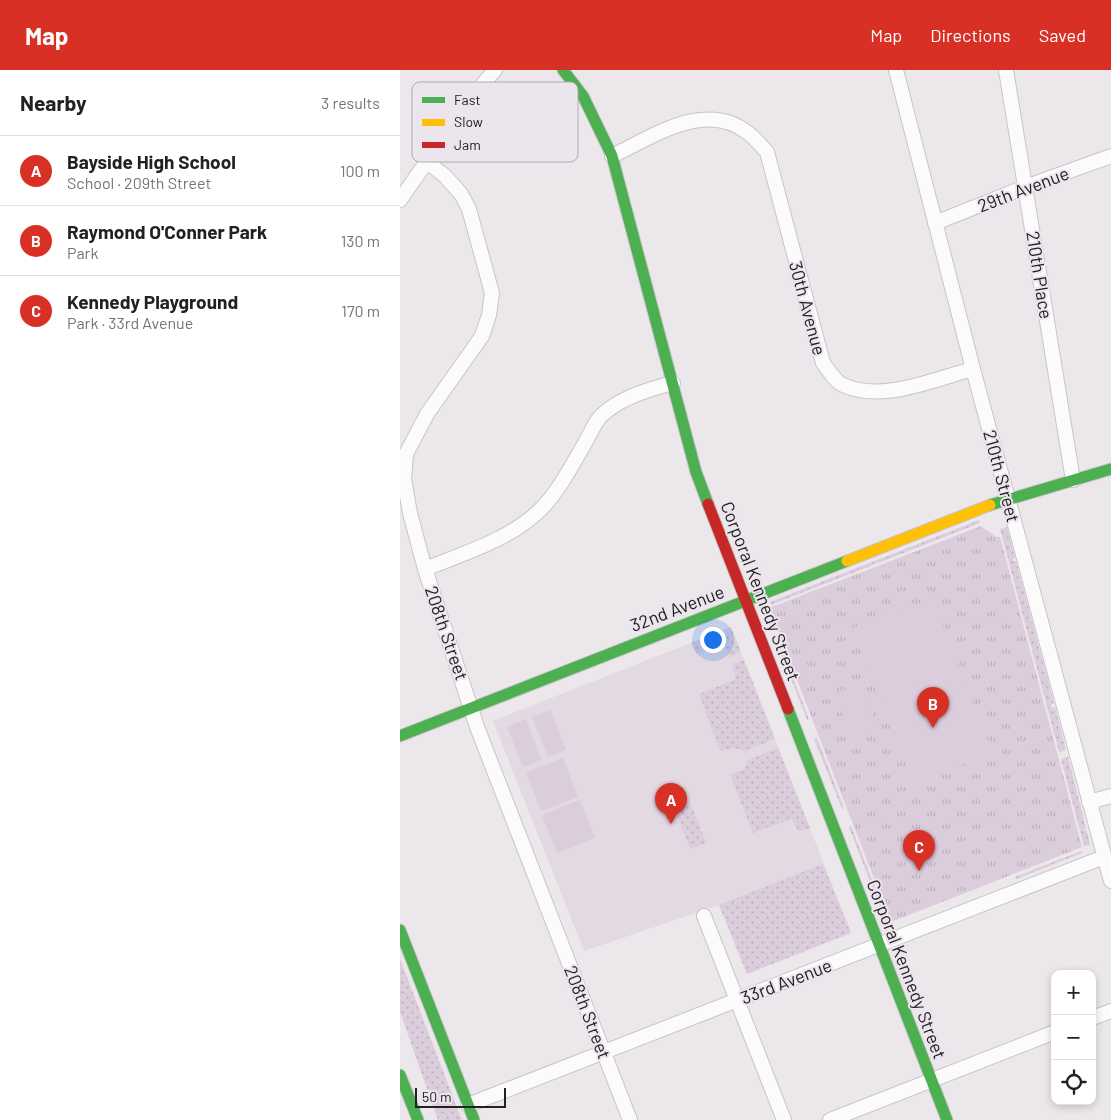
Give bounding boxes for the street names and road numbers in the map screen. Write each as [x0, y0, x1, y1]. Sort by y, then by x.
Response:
street label: 29th Avenue [974, 162, 1072, 216]
street label: 210th Place [1022, 230, 1058, 320]
street label: 30th Avenue [785, 259, 831, 357]
street label: 210th Street [979, 427, 1025, 525]
street label: Corporal Kennedy Street [717, 498, 805, 684]
street label: 32nd Avenue [627, 580, 727, 636]
street label: 208th Street [421, 583, 473, 683]
street label: Corporal Kennedy Street [863, 876, 951, 1062]
street label: 33rd Avenue [737, 954, 835, 1008]
street label: 208th Street [560, 962, 616, 1062]

